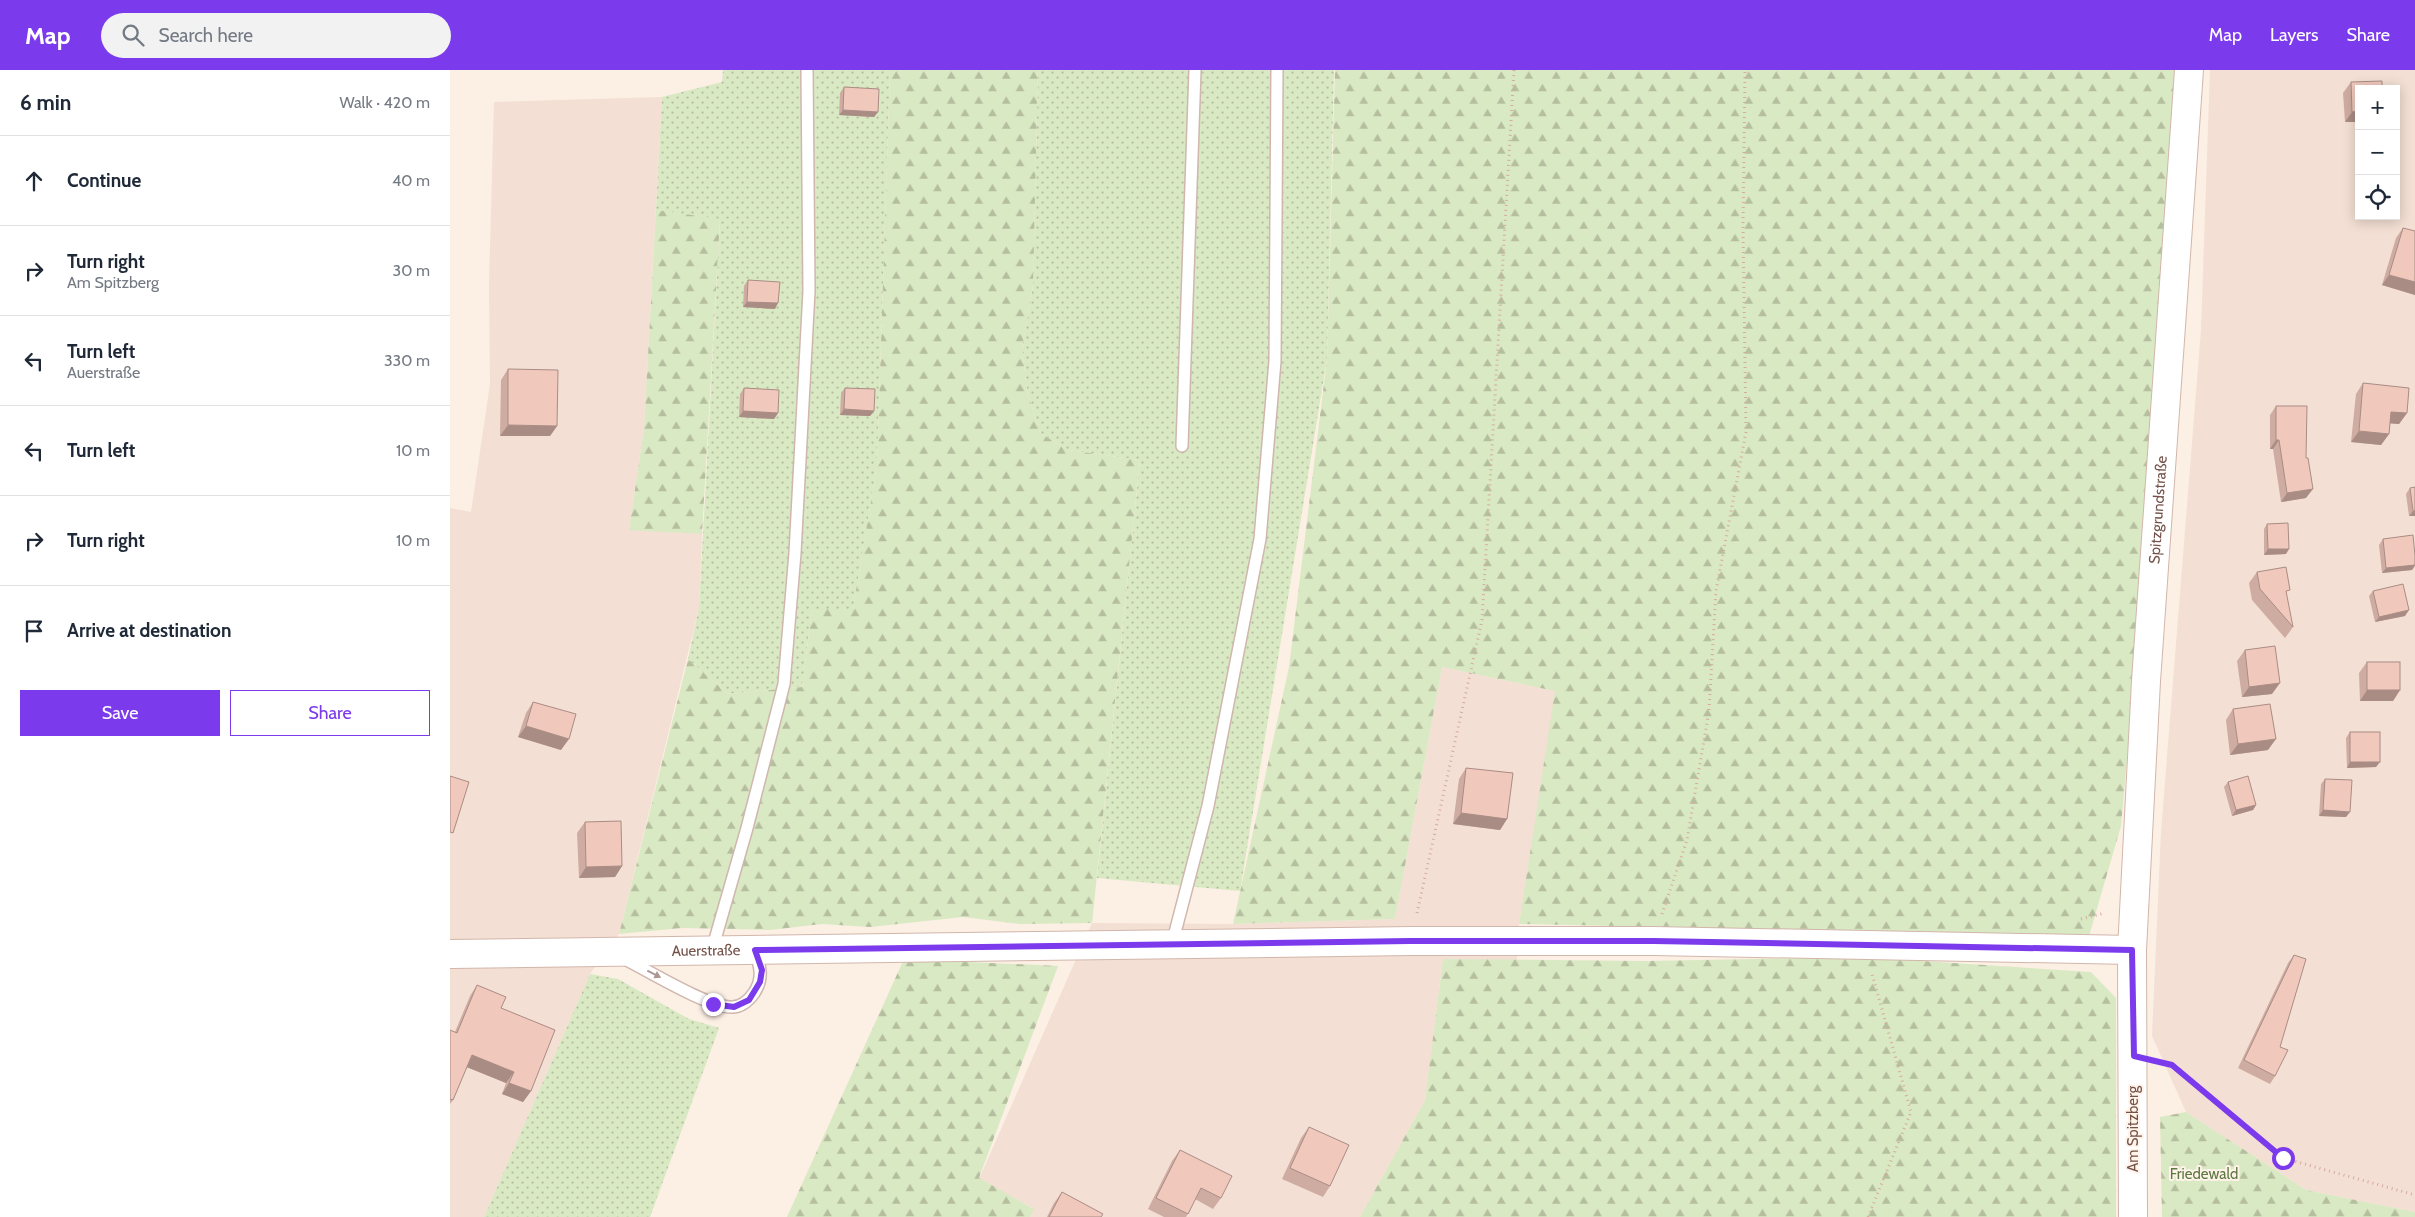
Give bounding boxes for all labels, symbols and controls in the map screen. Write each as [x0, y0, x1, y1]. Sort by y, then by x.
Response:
search box [101, 13, 451, 58]
text: Map [25, 21, 71, 50]
icon: search [119, 21, 147, 49]
text: Search here [159, 24, 253, 47]
text: Map [2209, 24, 2242, 46]
text: Layers [2270, 24, 2319, 46]
text: Share [2347, 24, 2390, 46]
map controls [2355, 85, 2400, 220]
button: + [2355, 85, 2400, 130]
text: 6 min [20, 90, 71, 115]
text: Walk · 420 m [339, 93, 430, 112]
button: − [2355, 130, 2400, 175]
icon: ahead [20, 167, 48, 195]
text: Continue [67, 169, 141, 192]
text: 40 m [392, 171, 430, 190]
button: locate [2355, 175, 2400, 220]
text: Turn right [67, 250, 145, 273]
icon: right [20, 257, 48, 285]
text: 30 m [393, 261, 430, 280]
text: Am Spitzberg [67, 273, 159, 292]
text: Turn left [67, 340, 135, 363]
icon: left [20, 347, 48, 375]
text: 330 m [384, 351, 430, 370]
text: Auerstraße [67, 363, 140, 382]
icon: left [20, 437, 48, 465]
text: Turn left [67, 439, 135, 462]
text: 10 m [396, 441, 430, 460]
street label: Spitzgrundstraße [2145, 455, 2171, 565]
icon: right [20, 527, 48, 555]
text: Turn right [67, 529, 145, 552]
text: 10 m [396, 531, 430, 550]
icon: arrive [20, 617, 48, 645]
text: Arrive at destination [67, 619, 231, 642]
button: Save [20, 690, 220, 736]
button: Share [230, 690, 430, 736]
street label: Auerstraße [671, 941, 741, 960]
one-way arrow [647, 970, 661, 978]
route end [702, 993, 725, 1016]
street label: Am Spitzberg [2124, 1085, 2142, 1172]
route start [2272, 1147, 2295, 1170]
park label: Friedewald [2170, 1165, 2238, 1183]

